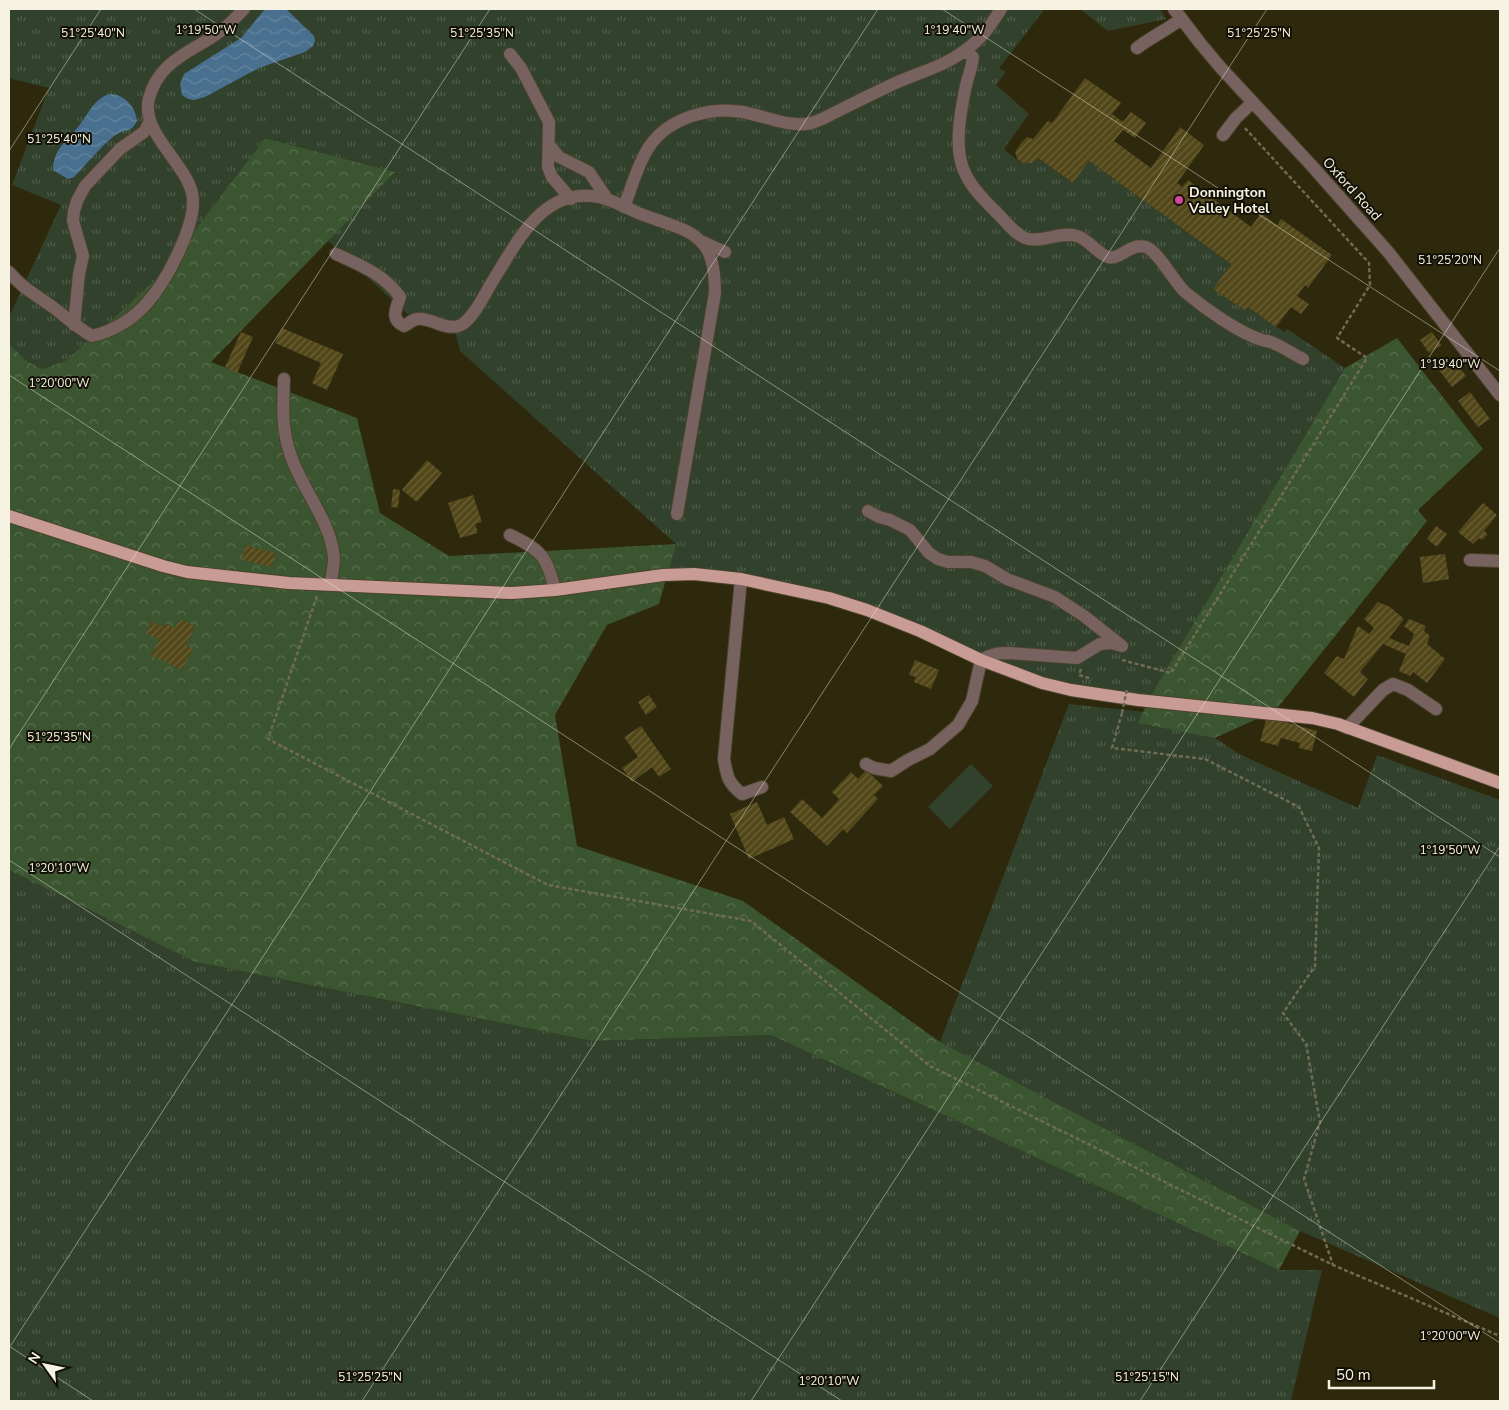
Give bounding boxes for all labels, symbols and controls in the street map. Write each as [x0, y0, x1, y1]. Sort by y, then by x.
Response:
text: 1°19'50"W [175, 22, 237, 38]
text: 1°19'40"W [923, 22, 985, 38]
text: 51°25'40"N [61, 25, 125, 41]
text: 51°25'35"N [450, 25, 514, 41]
text: 51°25'25"N [1227, 25, 1291, 41]
text: 51°25'40"N [27, 131, 91, 147]
street label: Oxford Road [1318, 153, 1386, 225]
place label: Donnington Valley Hotel [1188, 183, 1270, 218]
marker: Donnington Valley Hotel [1173, 194, 1185, 206]
text: 51°25'20"N [1418, 252, 1482, 268]
text: 1°19'40"W [1419, 356, 1481, 372]
text: 1°20'00"W [28, 375, 90, 391]
text: 51°25'35"N [27, 729, 91, 745]
text: 1°19'50"W [1419, 842, 1481, 858]
text: 1°20'10"W [28, 860, 90, 876]
text: 1°20'00"W [1419, 1328, 1481, 1344]
north arrow [20, 1340, 70, 1390]
text: N [24, 1349, 45, 1368]
scale bar [1329, 1358, 1434, 1390]
text: 50 m [1336, 1365, 1371, 1385]
text: 51°25'25"N [338, 1369, 402, 1385]
text: 51°25'15"N [1115, 1369, 1179, 1385]
text: 1°20'10"W [798, 1373, 860, 1389]

